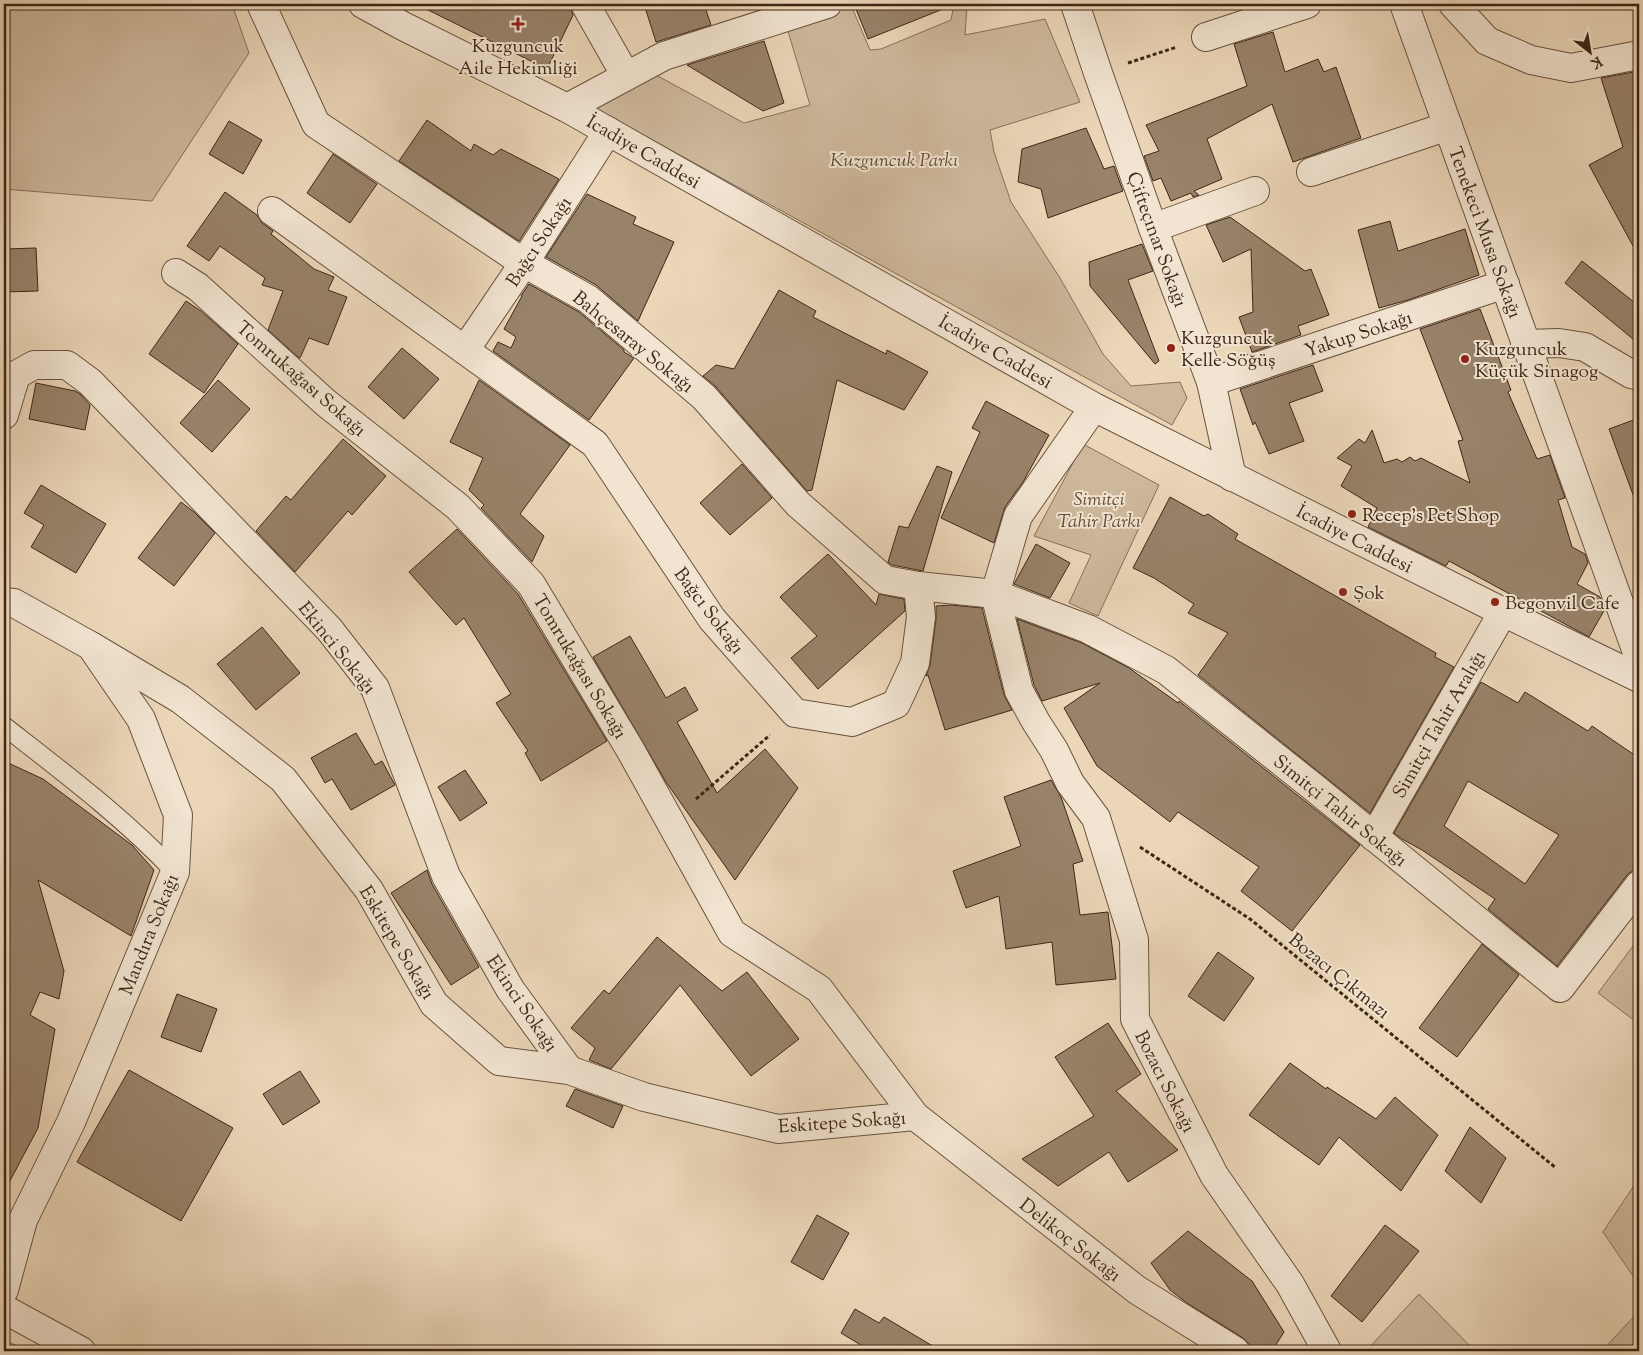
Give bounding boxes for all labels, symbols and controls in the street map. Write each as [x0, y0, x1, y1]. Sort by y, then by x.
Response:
marker: Kuzguncuk Aile Hekimliği [511, 17, 525, 31]
north arrow [1566, 28, 1616, 78]
place label: Kuzguncuk Aile Hekimliği [458, 34, 578, 83]
text: K [1585, 50, 1605, 73]
street label: İcadiye Caddesi [581, 110, 705, 197]
street label: Tenekeci Musa Sokağı [1440, 143, 1527, 322]
park label: Kuzguncuk Parkı [830, 148, 958, 175]
street label: Çifteçınar Sokağı [1119, 168, 1193, 311]
street label: Bağcı Sokağı [501, 192, 579, 293]
street label: Bahçesaray Sokağı [566, 285, 699, 400]
street label: Yakup Sokağı [1301, 305, 1416, 365]
street label: İcadiye Caddesi [933, 310, 1057, 397]
street label: Tomrukağası Sokağı [229, 316, 371, 444]
place label: Kuzguncuk Kelle Söğüş [1181, 326, 1275, 375]
place label: Kuzguncuk Küçük Sinagog [1475, 337, 1598, 386]
marker: Kuzguncuk Kelle Söğüş [1165, 342, 1177, 354]
marker: Kuzguncuk Küçük Sinagog [1459, 353, 1471, 365]
park label: Simitçi Tahir Parkı [1057, 487, 1141, 536]
street label: İcadiye Caddesi [1291, 499, 1417, 581]
place label: Recep's Pet Shop [1362, 503, 1499, 530]
marker: Recep's Pet Shop [1346, 508, 1358, 520]
street label: Bağcı Sokağı [666, 562, 750, 661]
place label: Şok [1353, 581, 1386, 608]
marker: Şok [1337, 586, 1349, 598]
street label: Tomrukağası Sokağı [525, 590, 633, 745]
place label: Begonvil Cafe [1505, 591, 1620, 618]
marker: Begonvil Cafe [1489, 596, 1501, 608]
street label: Ekinci Sokağı [290, 597, 382, 701]
street label: Simitçi Tahir Aralığı [1387, 646, 1493, 804]
street label: Simitçi Tahir Sokağı [1267, 749, 1412, 875]
street label: Mandıra Sokağı [114, 870, 187, 1000]
street label: Eskitepe Sokağı [351, 881, 440, 1005]
street label: Bozacı Çıkmazı [1282, 927, 1395, 1026]
street label: Ekinci Sokağı [478, 950, 563, 1058]
street label: Bozacı Sokağı [1126, 1026, 1201, 1138]
street label: Eskitepe Sokağı [777, 1106, 907, 1141]
street label: Delikoç Sokağı [1013, 1193, 1126, 1289]

